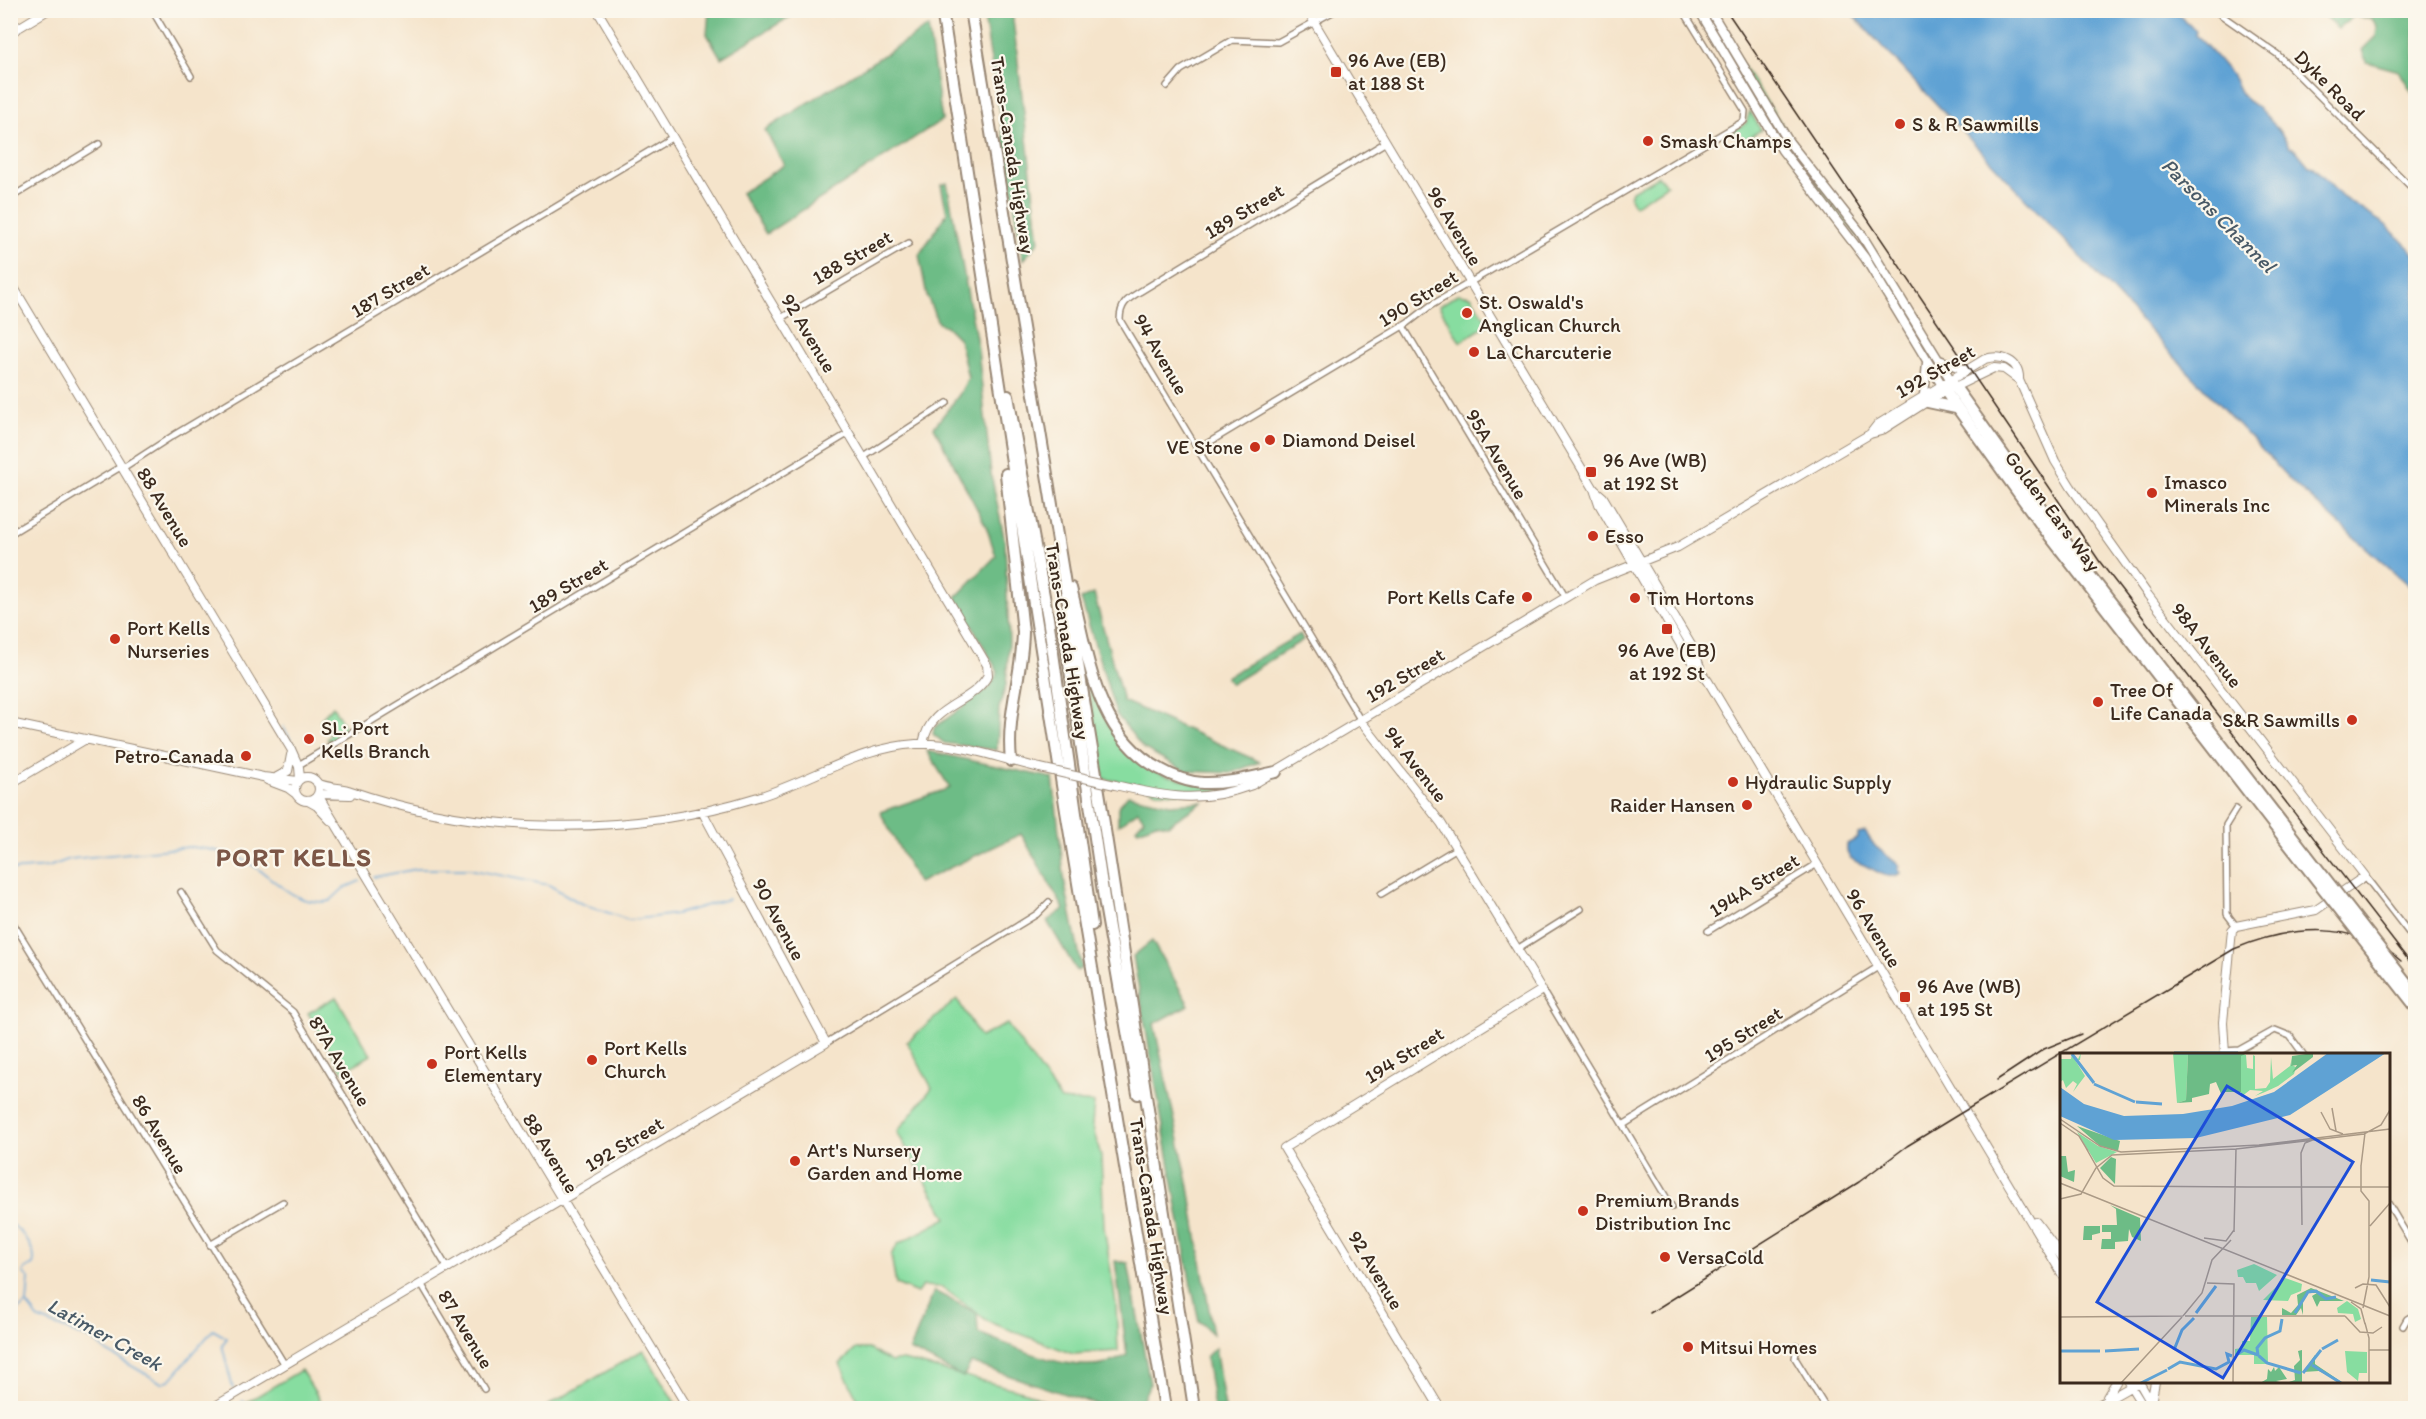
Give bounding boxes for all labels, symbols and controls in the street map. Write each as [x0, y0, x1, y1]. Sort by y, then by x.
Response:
street label: Dyke Road [2289, 44, 2371, 126]
place label: 96 Ave (EB) at 188 St [1348, 48, 1447, 95]
street label: Trans-Canada Highway [986, 55, 1041, 256]
marker: 96 Ave (EB) at 188 St [1329, 65, 1343, 79]
place label: S & R Sawmills [1912, 112, 2039, 136]
marker: S & R Sawmills [1893, 117, 1907, 131]
place label: Smash Champs [1660, 129, 1792, 153]
marker: Smash Champs [1641, 134, 1655, 148]
water label: Parsons Channel [2157, 153, 2283, 279]
street label: 189 Street [1200, 178, 1288, 244]
street label: 96 Avenue [1422, 182, 1488, 270]
street label: 188 Street [808, 224, 896, 290]
street label: 187 Street [346, 257, 434, 323]
street label: 190 Street [1374, 264, 1462, 332]
street label: 92 Avenue [776, 289, 842, 377]
place label: St. Oswald's Anglican Church [1479, 290, 1621, 337]
marker: St. Oswald's Anglican Church [1460, 306, 1474, 320]
street label: 94 Avenue [1128, 309, 1194, 399]
street label: 192 Street [1891, 339, 1979, 403]
place label: La Charcuterie [1486, 340, 1612, 364]
marker: La Charcuterie [1467, 345, 1481, 359]
street label: 95A Avenue [1461, 404, 1533, 504]
place label: Diamond Deisel [1282, 428, 1416, 452]
marker: Diamond Deisel [1263, 433, 1277, 447]
place label: VE Stone [1167, 435, 1243, 459]
marker: VE Stone [1248, 440, 1262, 454]
street label: Golden Ears Way [2000, 446, 2106, 576]
place label: 96 Ave (WB) at 192 St [1603, 448, 1707, 495]
street label: 88 Avenue [132, 463, 198, 551]
marker: 96 Ave (WB) at 192 St [1584, 465, 1598, 479]
place label: Imasco Minerals Inc [2164, 470, 2270, 517]
marker: Imasco Minerals Inc [2145, 486, 2159, 500]
place label: Esso [1605, 524, 1644, 548]
marker: Esso [1586, 529, 1600, 543]
street label: Trans-Canada Highway [1041, 541, 1096, 742]
street label: 189 Street [524, 552, 612, 618]
place label: Port Kells Cafe [1387, 585, 1515, 609]
place label: Tim Hortons [1647, 586, 1754, 610]
marker: Port Kells Cafe [1520, 590, 1534, 604]
marker: Tim Hortons [1628, 591, 1642, 605]
street label: 98A Avenue [2166, 598, 2248, 692]
place label: Port Kells Nurseries [127, 616, 210, 663]
marker: 96 Ave (EB) at 192 St [1660, 622, 1674, 636]
marker: Port Kells Nurseries [108, 632, 122, 646]
place label: 96 Ave (EB) at 192 St [1618, 638, 1716, 685]
street label: 192 Street [1361, 642, 1449, 708]
place label: Tree Of Life Canada [2110, 678, 2212, 725]
marker: Tree Of Life Canada [2091, 695, 2105, 709]
place label: S&R Sawmills [2222, 708, 2340, 732]
marker: S&R Sawmills [2345, 713, 2359, 727]
place label: SL: Port Kells Branch [321, 716, 430, 763]
street label: 94 Avenue [1379, 721, 1453, 807]
marker: SL: Port Kells Branch [302, 732, 316, 746]
place label: Petro-Canada [115, 744, 234, 768]
marker: Petro-Canada [239, 749, 253, 763]
place label: Hydraulic Supply [1745, 770, 1892, 794]
marker: Hydraulic Supply [1726, 775, 1740, 789]
place label: Raider Hansen [1610, 793, 1735, 817]
marker: Raider Hansen [1740, 798, 1754, 812]
district label: PORT KELLS [216, 841, 372, 873]
street label: 194A Street [1704, 848, 1804, 922]
street label: 90 Avenue [747, 874, 811, 964]
street label: 96 Avenue [1841, 884, 1907, 972]
place label: 96 Ave (WB) at 195 St [1917, 974, 2021, 1021]
marker: 96 Ave (WB) at 195 St [1898, 990, 1912, 1004]
street label: 195 Street [1699, 1001, 1787, 1067]
street label: 87A Avenue [304, 1012, 376, 1110]
street label: 194 Street [1360, 1021, 1448, 1089]
place label: Port Kells Church [604, 1036, 687, 1083]
place label: Port Kells Elementary [444, 1040, 543, 1087]
marker: Port Kells Church [585, 1053, 599, 1067]
inset map [2060, 1053, 2390, 1383]
marker: Port Kells Elementary [425, 1057, 439, 1071]
street label: 86 Avenue [127, 1090, 193, 1178]
street label: 88 Avenue [518, 1109, 584, 1197]
street label: 192 Street [580, 1111, 668, 1177]
street label: Trans-Canada Highway [1125, 1116, 1180, 1317]
place label: Art's Nursery Garden and Home [807, 1138, 963, 1185]
marker: Art's Nursery Garden and Home [788, 1154, 802, 1168]
place label: Premium Brands Distribution Inc [1595, 1188, 1739, 1235]
marker: Premium Brands Distribution Inc [1576, 1204, 1590, 1218]
street label: 92 Avenue [1343, 1226, 1409, 1314]
place label: VersaCold [1677, 1245, 1764, 1269]
marker: VersaCold [1658, 1250, 1672, 1264]
street label: 87 Avenue [433, 1285, 499, 1373]
water label: Latimer Creek [43, 1292, 168, 1376]
place label: Mitsui Homes [1700, 1335, 1817, 1359]
marker: Mitsui Homes [1681, 1340, 1695, 1354]

